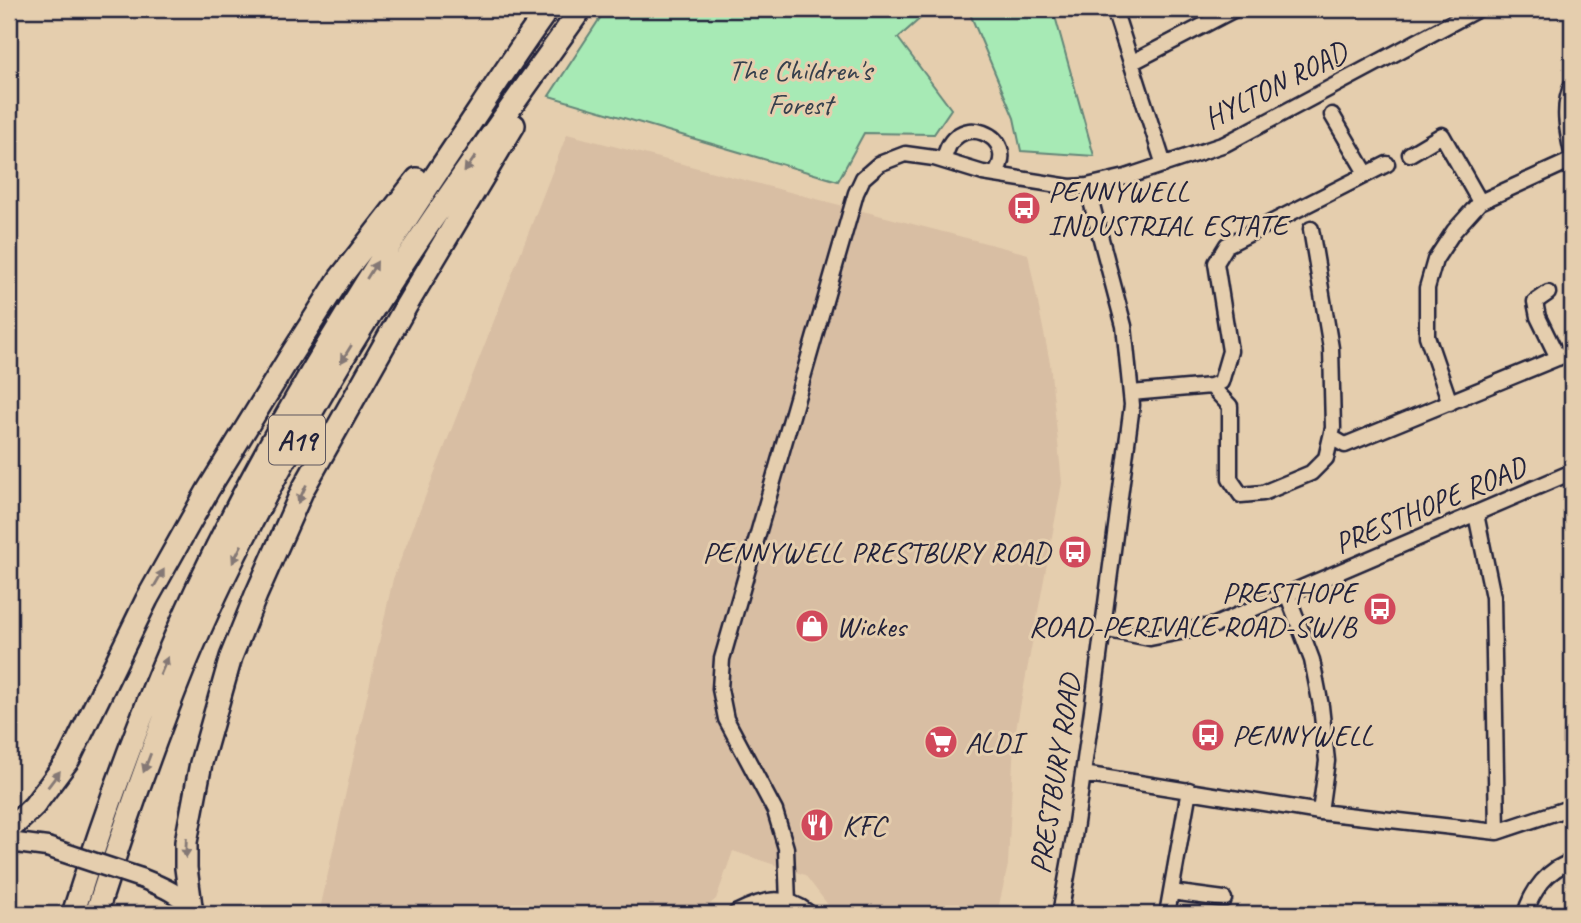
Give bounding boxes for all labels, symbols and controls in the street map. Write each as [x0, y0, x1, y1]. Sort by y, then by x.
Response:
street label: HYLTON ROAD [1197, 32, 1355, 137]
park label: The Children's Forest [728, 51, 875, 123]
one-way arrow [464, 155, 478, 173]
place label: PENNYWELL INDUSTRIAL ESTATE [1048, 172, 1292, 244]
bus stop icon: PENNYWELL INDUSTRIAL ESTATE [1005, 189, 1043, 227]
one-way arrow [366, 260, 379, 280]
one-way arrow [339, 345, 352, 364]
road number: A19 [269, 416, 325, 464]
street label: PRESTHOPE ROAD [1329, 447, 1534, 562]
one-way arrow [296, 484, 307, 504]
place label: PENNYWELL PRESTBURY ROAD [702, 533, 1053, 571]
bus stop icon: PENNYWELL PRESTBURY ROAD [1056, 533, 1094, 571]
one-way arrow [231, 544, 242, 564]
one-way arrow [153, 568, 165, 587]
place label: PRESTHOPE ROAD-PERIVALE ROAD-SW/B [1029, 573, 1360, 645]
bus stop icon: PRESTHOPE ROAD-PERIVALE ROAD-SW/B [1361, 590, 1399, 628]
shop icon: Wickes [793, 607, 831, 645]
place label: Wickes [836, 607, 908, 645]
one-way arrow [158, 655, 169, 676]
street label: PRESTBURY ROAD [1021, 669, 1090, 876]
bus stop icon: PENNYWELL [1189, 716, 1227, 754]
place label: PENNYWELL [1232, 716, 1374, 754]
supermarket icon: ALDI [922, 723, 960, 761]
place label: ALDI [965, 723, 1028, 761]
one-way arrow [141, 753, 152, 774]
one-way arrow [47, 770, 61, 788]
restaurant icon: KFC [798, 806, 836, 844]
place label: KFC [842, 806, 889, 844]
one-way arrow [181, 837, 192, 859]

